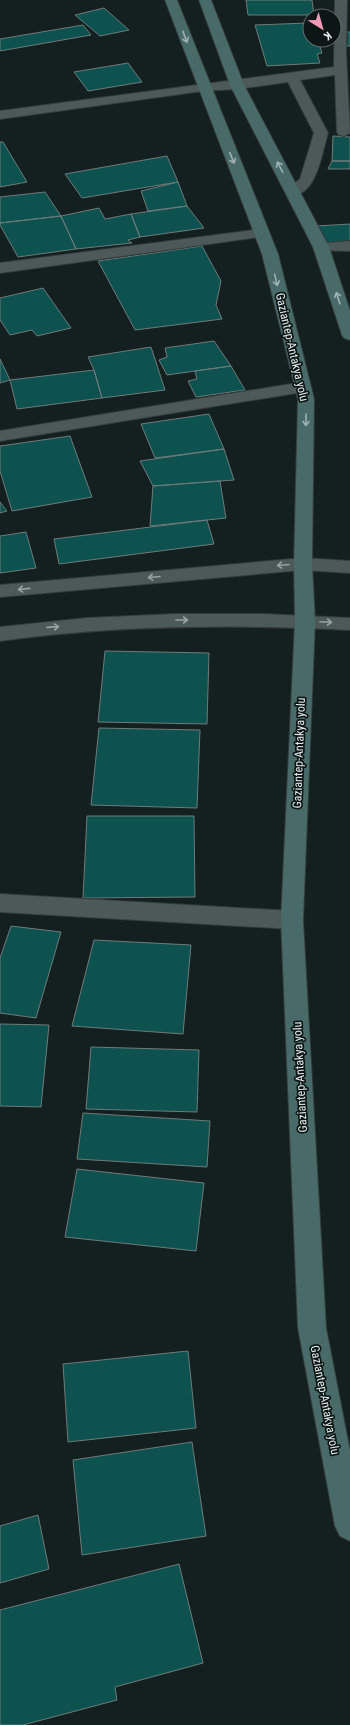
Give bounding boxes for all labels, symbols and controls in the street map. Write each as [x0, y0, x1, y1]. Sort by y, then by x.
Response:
north arrow [302, 8, 342, 48]
text: K [321, 29, 334, 43]
one-way arrow [181, 30, 189, 42]
one-way arrow [228, 151, 236, 163]
one-way arrow [276, 161, 283, 173]
one-way arrow [273, 273, 280, 286]
street label: Gaziantep-Antakya yolu [273, 291, 311, 403]
one-way arrow [334, 292, 341, 305]
one-way arrow [302, 413, 310, 426]
one-way arrow [277, 562, 290, 569]
one-way arrow [148, 573, 161, 580]
one-way arrow [18, 585, 31, 593]
one-way arrow [175, 616, 188, 624]
one-way arrow [319, 619, 332, 626]
one-way arrow [46, 624, 59, 631]
street label: Gaziantep-Antakya yolu [290, 697, 308, 809]
street label: Gaziantep-Antakya yolu [290, 1021, 310, 1133]
street label: Gaziantep-Antakya yolu [308, 1344, 342, 1456]

